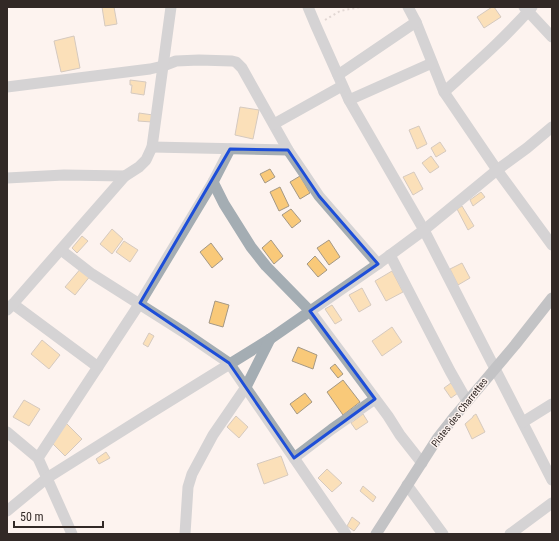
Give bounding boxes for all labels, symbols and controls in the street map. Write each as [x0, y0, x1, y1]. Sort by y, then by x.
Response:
street label: Pistes des Charrettes [429, 375, 490, 449]
scale bar [14, 503, 103, 529]
text: 50 m [20, 510, 44, 524]

